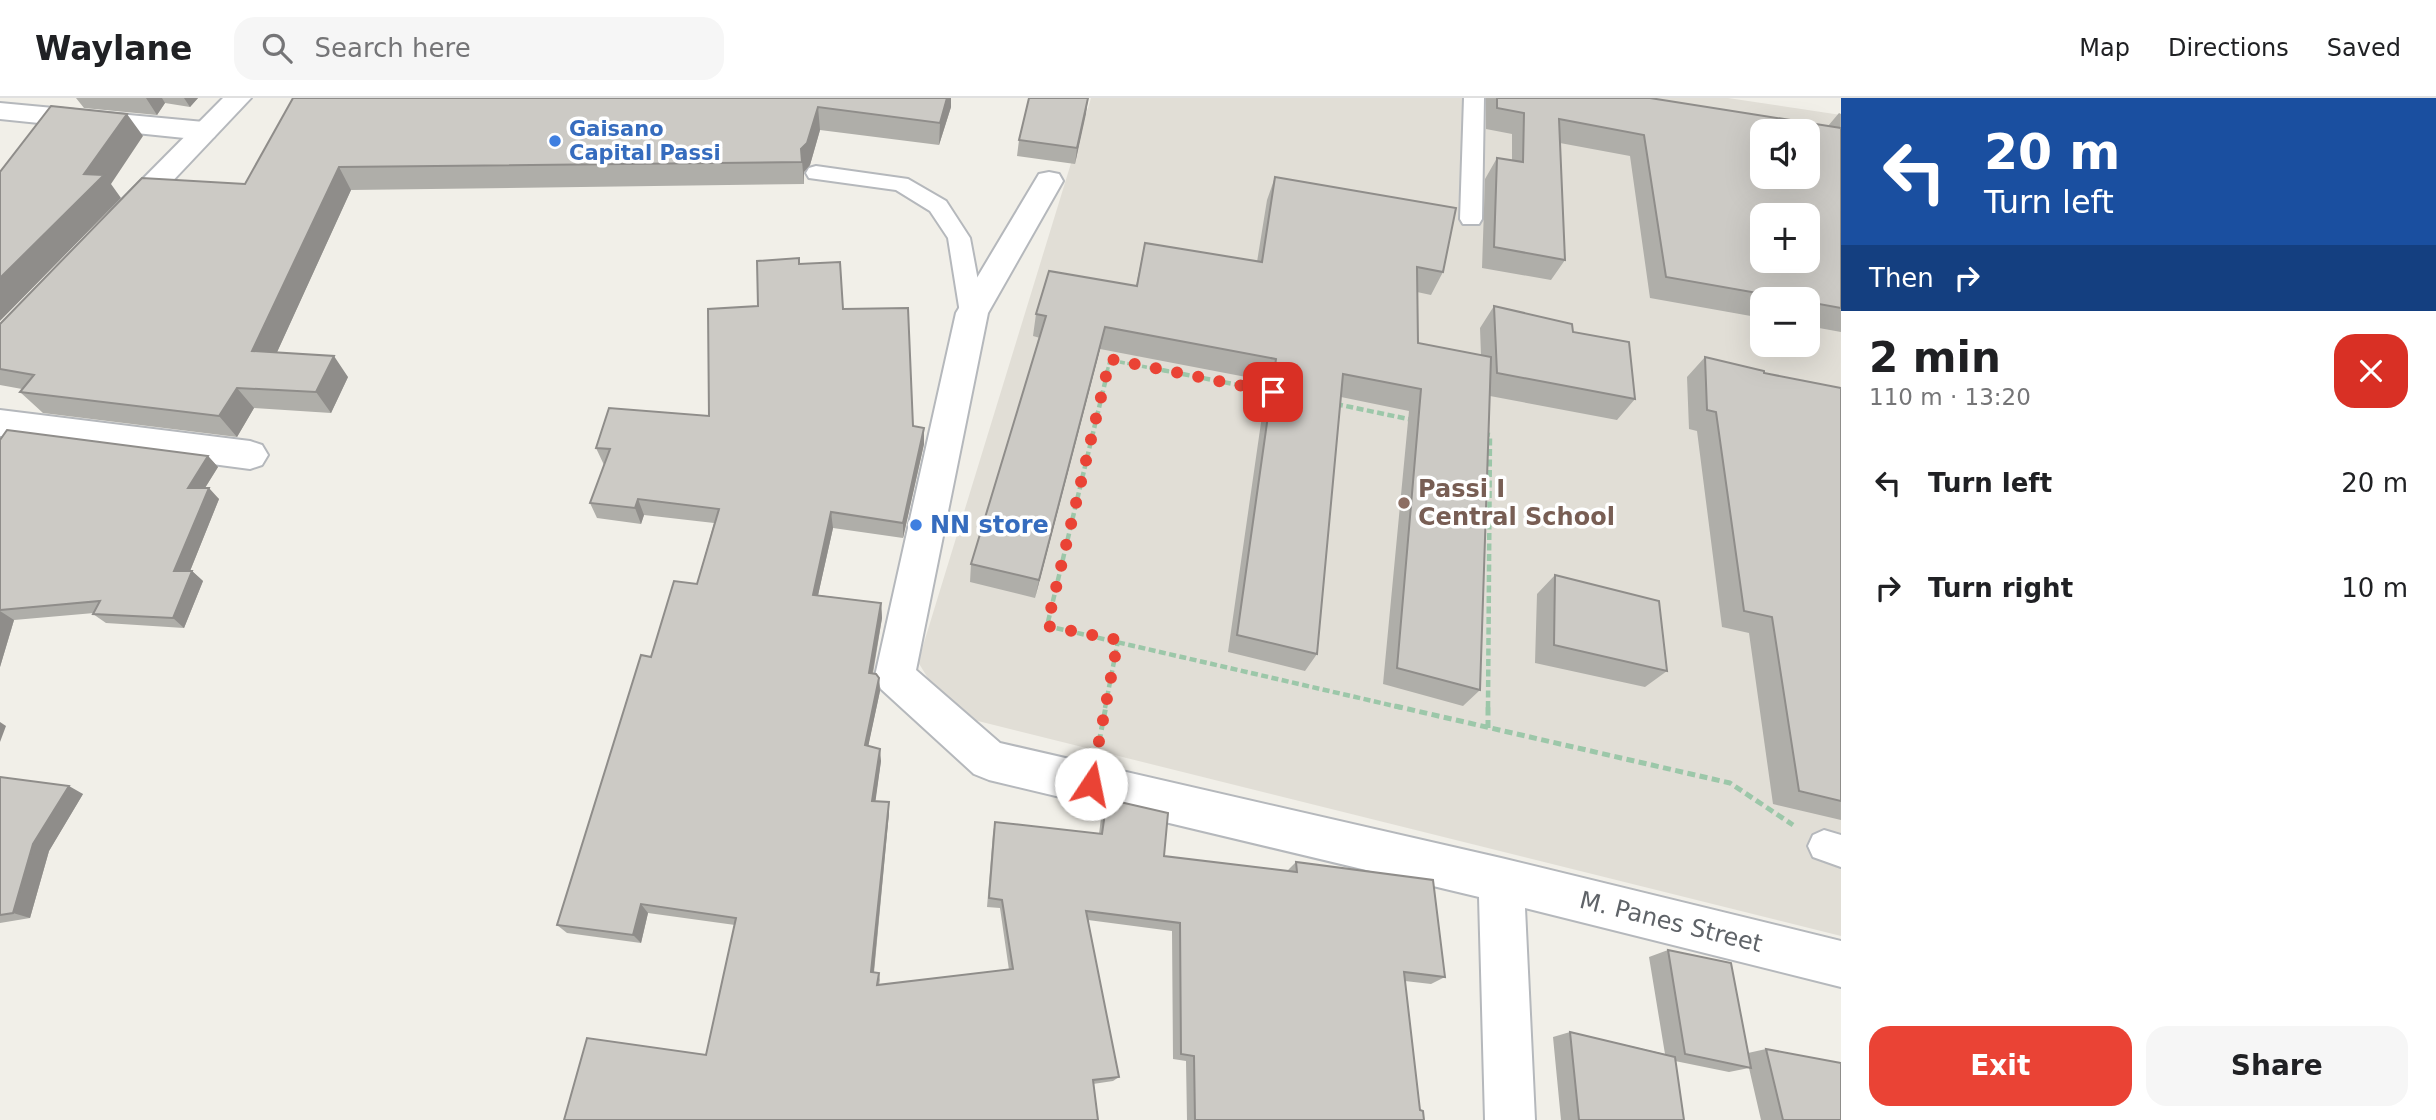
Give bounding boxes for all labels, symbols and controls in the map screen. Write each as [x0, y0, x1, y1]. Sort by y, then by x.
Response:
search box [234, 17, 724, 80]
text: Waylane [35, 29, 192, 68]
icon: search [258, 29, 296, 67]
text: Search here [314, 33, 471, 63]
text: Map [2079, 34, 2130, 62]
text: Directions [2168, 34, 2289, 62]
text: Saved [2327, 34, 2401, 62]
place label: Gaisano Capital Passi [569, 117, 721, 165]
map controls [1750, 119, 1820, 357]
button: sound [1750, 119, 1820, 189]
text: 20 m [1984, 124, 2120, 181]
icon: left [1869, 126, 1960, 217]
marker: Gaisano Capital Passi [547, 133, 563, 149]
text: Turn left [1984, 183, 2114, 221]
button: + [1750, 203, 1820, 273]
icon: right [1948, 259, 1986, 297]
text: Then [1869, 263, 1934, 293]
button: − [1750, 287, 1820, 357]
text: 2 min [1869, 333, 2001, 382]
button: close [2334, 334, 2408, 408]
pin [1243, 362, 1303, 422]
icon: arrive [1254, 373, 1292, 411]
text: 110 m · 13:20 [1869, 384, 2031, 410]
icon: left [1869, 464, 1907, 502]
text: Turn left [1928, 468, 2052, 498]
text: 20 m [2341, 468, 2408, 498]
place label: Passi I Central School [1418, 475, 1615, 531]
marker: Passi I Central School [1396, 495, 1412, 511]
place label: NN store [930, 511, 1049, 539]
marker: NN store [908, 517, 924, 533]
icon: right [1869, 569, 1907, 607]
text: Turn right [1928, 573, 2073, 603]
text: 10 m [2341, 573, 2408, 603]
position arrow [1054, 747, 1128, 821]
street label: M. Panes Street [1577, 886, 1765, 958]
button: Exit [1869, 1026, 2132, 1106]
button: Share [2146, 1026, 2408, 1106]

